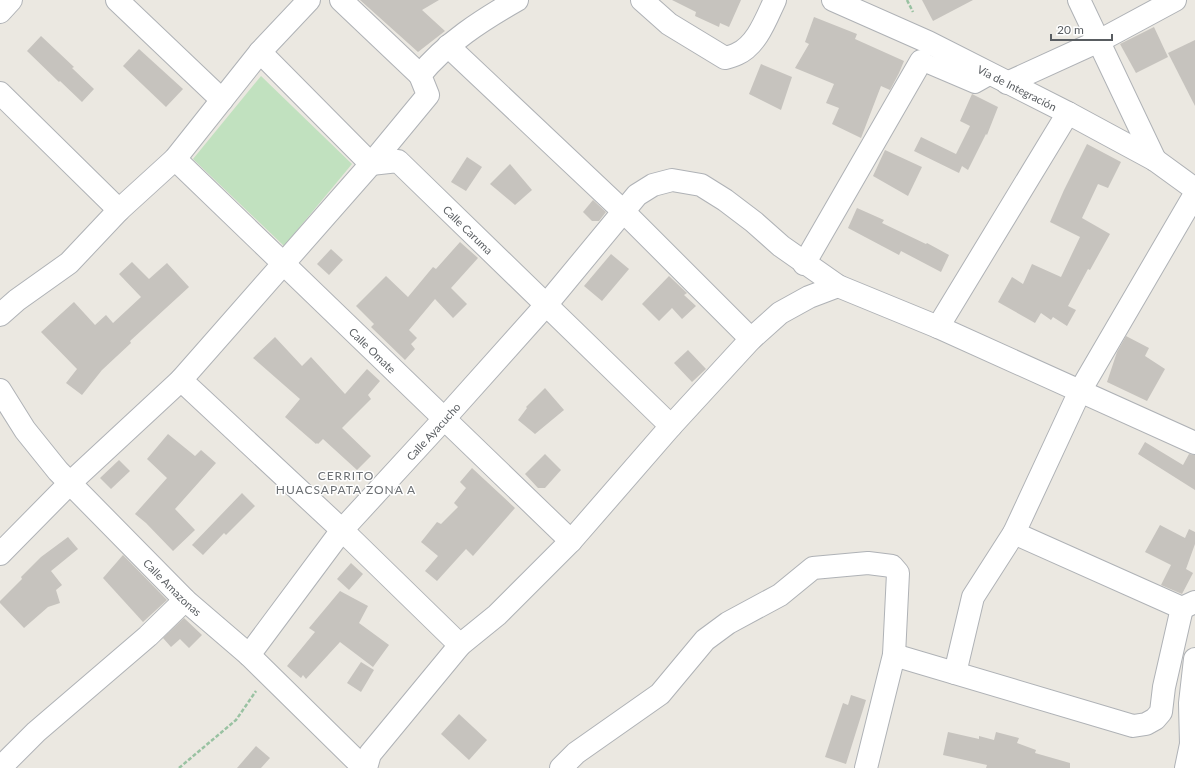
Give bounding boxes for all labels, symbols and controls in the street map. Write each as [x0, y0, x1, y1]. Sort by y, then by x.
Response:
scale bar [1051, 16, 1112, 42]
text: 20 m [1057, 22, 1084, 37]
street label: Vía de Integración [975, 62, 1059, 113]
street label: Calle Caruma [441, 202, 496, 256]
street label: Calle Omate [347, 325, 399, 375]
street label: Calle Ayacucho [403, 400, 462, 463]
district label: CERRITO HUACSAPATA ZONA A [276, 468, 416, 497]
street label: Calle Amazonas [141, 556, 205, 618]

